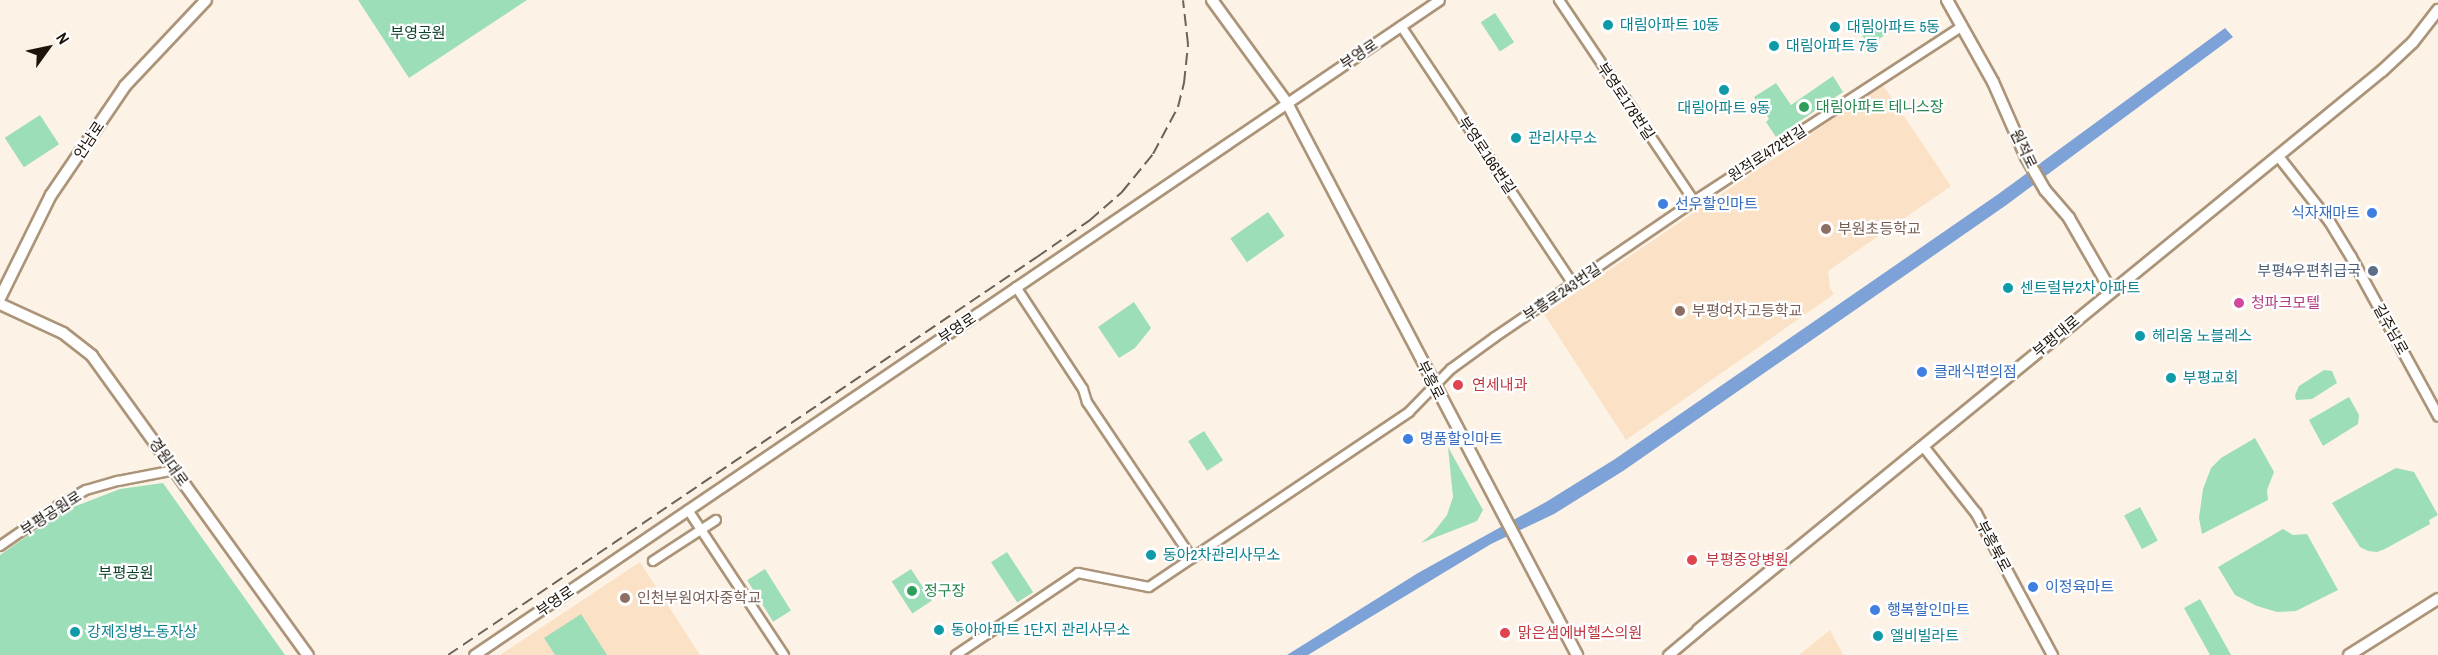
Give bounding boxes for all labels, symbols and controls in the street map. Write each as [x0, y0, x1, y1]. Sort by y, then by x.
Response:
place label: 대림아파트 10동 [1620, 16, 1720, 34]
north arrow [18, 18, 78, 78]
marker: 대림아파트 10동 [1601, 18, 1615, 32]
place label: 대림아파트 5동 [1847, 18, 1940, 36]
marker: 대림아파트 5동 [1828, 20, 1842, 34]
park label: 부영공원 [390, 24, 446, 42]
text: N [51, 28, 75, 48]
street label: 부영로 [1337, 35, 1381, 73]
place label: 대림아파트 7동 [1786, 37, 1879, 55]
marker: 대림아파트 7동 [1767, 39, 1781, 53]
street label: 부영로178번길 [1594, 59, 1658, 143]
marker: 대림아파트 9동 [1717, 83, 1731, 97]
place label: 대림아파트 테니스장 [1816, 98, 1944, 116]
place label: 대림아파트 9동 [1677, 99, 1771, 117]
marker: 대림아파트 테니스장 [1797, 100, 1811, 114]
street label: 부영로166번길 [1455, 113, 1519, 197]
street label: 안남로 [70, 118, 108, 162]
street label: 원적로472번길 [1725, 121, 1809, 185]
street label: 원적로 [2007, 126, 2041, 172]
place label: 관리사무소 [1528, 129, 1597, 147]
marker: 관리사무소 [1509, 131, 1523, 145]
place label: 선우할인마트 [1675, 195, 1758, 213]
marker: 선우할인마트 [1656, 197, 1670, 211]
place label: 식자재마트 [2291, 204, 2360, 222]
marker: 식자재마트 [2365, 206, 2379, 220]
place label: 부원초등학교 [1838, 220, 1921, 238]
marker: 부원초등학교 [1819, 222, 1833, 236]
street label: 부흥로243번길 [1520, 260, 1604, 324]
place label: 부평4우편취급국 [2258, 262, 2361, 280]
marker: 부평4우편취급국 [2366, 264, 2380, 278]
place label: 센트럴뷰2차 아파트 [2020, 279, 2141, 297]
marker: 센트럴뷰2차 아파트 [2001, 281, 2015, 295]
place label: 청파크모텔 [2251, 294, 2320, 312]
marker: 청파크모텔 [2232, 296, 2246, 310]
street label: 길주남로 [2370, 300, 2412, 358]
place label: 부평여자고등학교 [1692, 302, 1802, 320]
marker: 부평여자고등학교 [1673, 304, 1687, 318]
street label: 부영로 [935, 309, 979, 347]
street label: 부평대로 [2029, 311, 2083, 361]
place label: 헤리움 노블레스 [2152, 327, 2252, 345]
marker: 헤리움 노블레스 [2133, 329, 2147, 343]
street label: 부흥로 [1414, 357, 1448, 403]
place label: 클래식편의점 [1934, 363, 2017, 381]
marker: 클래식편의점 [1915, 365, 1929, 379]
place label: 부평교회 [2183, 369, 2238, 387]
marker: 부평교회 [2164, 371, 2178, 385]
marker: 연세내과 [1449, 376, 1467, 394]
place label: 연세내과 [1472, 376, 1527, 394]
place label: 명품할인마트 [1420, 430, 1503, 448]
marker: 명품할인마트 [1401, 432, 1415, 446]
street label: 경원대로 [145, 434, 193, 490]
street label: 부평공원로 [17, 487, 85, 539]
street label: 부흥북로 [1973, 517, 2015, 575]
place label: 동아2차관리사무소 [1163, 546, 1280, 564]
marker: 동아2차관리사무소 [1144, 548, 1158, 562]
marker: 부평중앙병원 [1683, 551, 1701, 569]
place label: 부평중앙병원 [1706, 551, 1789, 569]
park label: 부평공원 [98, 564, 154, 582]
place label: 이정육마트 [2045, 578, 2114, 596]
marker: 이정육마트 [2026, 580, 2040, 594]
street label: 부영로 [533, 582, 577, 620]
place label: 정구장 [924, 582, 965, 600]
marker: 정구장 [905, 584, 919, 598]
place label: 인천부원여자중학교 [637, 589, 761, 607]
marker: 인천부원여자중학교 [618, 591, 632, 605]
place label: 행복할인마트 [1887, 601, 1970, 619]
marker: 행복할인마트 [1868, 603, 1882, 617]
place label: 동아아파트 1단지 관리사무소 [951, 621, 1130, 639]
place label: 강제징병노동자상 [87, 623, 197, 641]
marker: 동아아파트 1단지 관리사무소 [932, 623, 946, 637]
marker: 맑은샘에버헬스의원 [1496, 624, 1514, 642]
place label: 맑은샘에버헬스의원 [1518, 624, 1642, 642]
marker: 강제징병노동자상 [68, 625, 82, 639]
place label: 엘비빌라트 [1890, 627, 1959, 645]
marker: 엘비빌라트 [1871, 629, 1885, 643]

